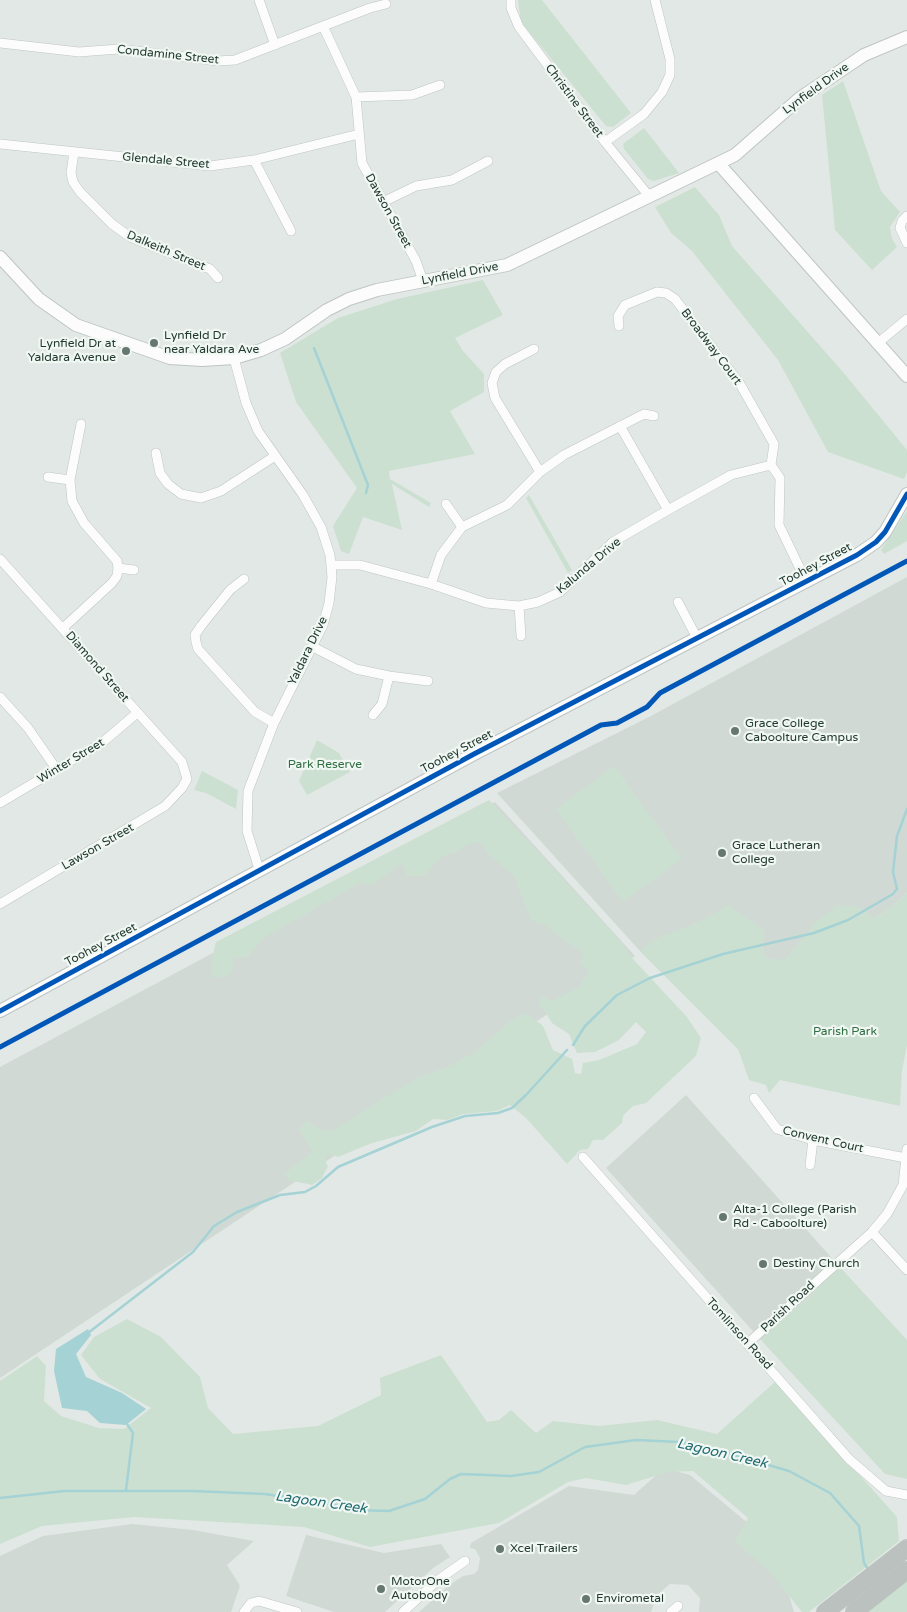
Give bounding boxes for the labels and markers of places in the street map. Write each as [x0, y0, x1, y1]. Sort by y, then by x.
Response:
place label: Lynfield Dr near Yaldara Ave [164, 329, 259, 357]
place label: Lynfield Dr at Yaldara Avenue [28, 337, 116, 365]
marker: Lynfield Dr near Yaldara Ave [148, 337, 160, 349]
marker: Lynfield Dr at Yaldara Avenue [120, 345, 132, 357]
place label: Grace College Caboolture Campus [745, 717, 858, 745]
marker: Grace College Caboolture Campus [729, 725, 741, 737]
place label: Grace Lutheran College [732, 839, 820, 867]
marker: Grace Lutheran College [716, 847, 728, 859]
place label: Alta-1 College (Parish Rd - Caboolture) [733, 1203, 857, 1231]
marker: Alta-1 College (Parish Rd - Caboolture) [717, 1211, 729, 1223]
place label: Destiny Church [773, 1257, 860, 1271]
marker: Destiny Church [757, 1258, 769, 1270]
place label: Xcel Trailers [510, 1542, 578, 1556]
marker: Xcel Trailers [494, 1543, 506, 1555]
place label: MotorOne Autobody [391, 1575, 450, 1603]
marker: MotorOne Autobody [375, 1583, 387, 1595]
place label: Envirometal [596, 1592, 664, 1606]
marker: Envirometal [580, 1593, 592, 1605]

